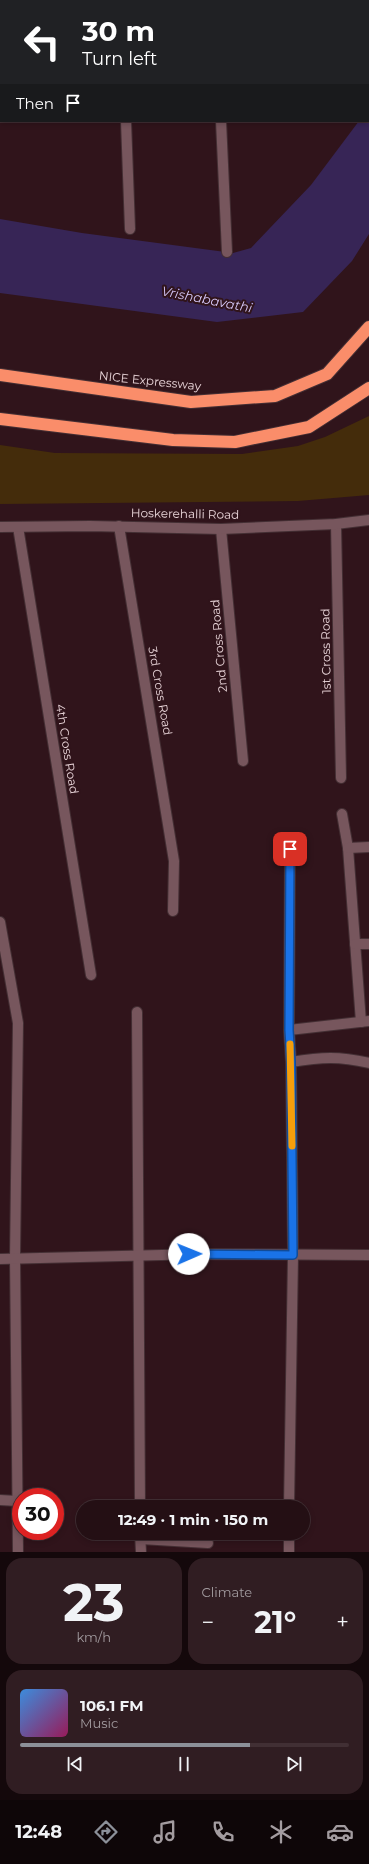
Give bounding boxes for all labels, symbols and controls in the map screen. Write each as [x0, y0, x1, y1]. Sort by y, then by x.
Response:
text: 30 m [82, 14, 155, 48]
icon: left [16, 16, 68, 68]
text: Turn left [82, 48, 157, 70]
icon: arrive [62, 92, 84, 114]
text: Then [16, 94, 54, 113]
water label: Vrishabavathi [160, 282, 254, 316]
street label: NICE Expressway [98, 368, 202, 393]
street label: Hoskerehalli Road [131, 505, 239, 522]
street label: 2nd Cross Road [207, 599, 230, 693]
street label: 1st Cross Road [317, 608, 334, 694]
street label: 3rd Cross Road [145, 645, 176, 736]
street label: 4th Cross Road [53, 703, 82, 795]
pin [273, 832, 307, 866]
icon: arrive [279, 838, 301, 860]
position arrow [168, 1233, 210, 1275]
speed limit sign: 30 [12, 1488, 64, 1540]
text: 12:49 · 1 min · 150 m [118, 1510, 268, 1529]
text: 23 [63, 1571, 124, 1634]
text: Climate [202, 1584, 252, 1600]
text: 21° [254, 1604, 296, 1641]
text: − [202, 1609, 214, 1636]
text: + [336, 1609, 349, 1636]
text: km/h [76, 1629, 111, 1645]
text: 106.1 FM [80, 1696, 144, 1715]
text: Music [80, 1715, 118, 1731]
icon: previous [64, 1753, 86, 1775]
icon: pause [173, 1753, 195, 1775]
icon: next [283, 1753, 305, 1775]
icon: directions [92, 1818, 120, 1846]
icon: music [151, 1818, 179, 1846]
icon: phone [209, 1818, 237, 1846]
icon: climate [267, 1818, 295, 1846]
icon: car [326, 1818, 354, 1846]
text: 12:48 [15, 1821, 62, 1843]

